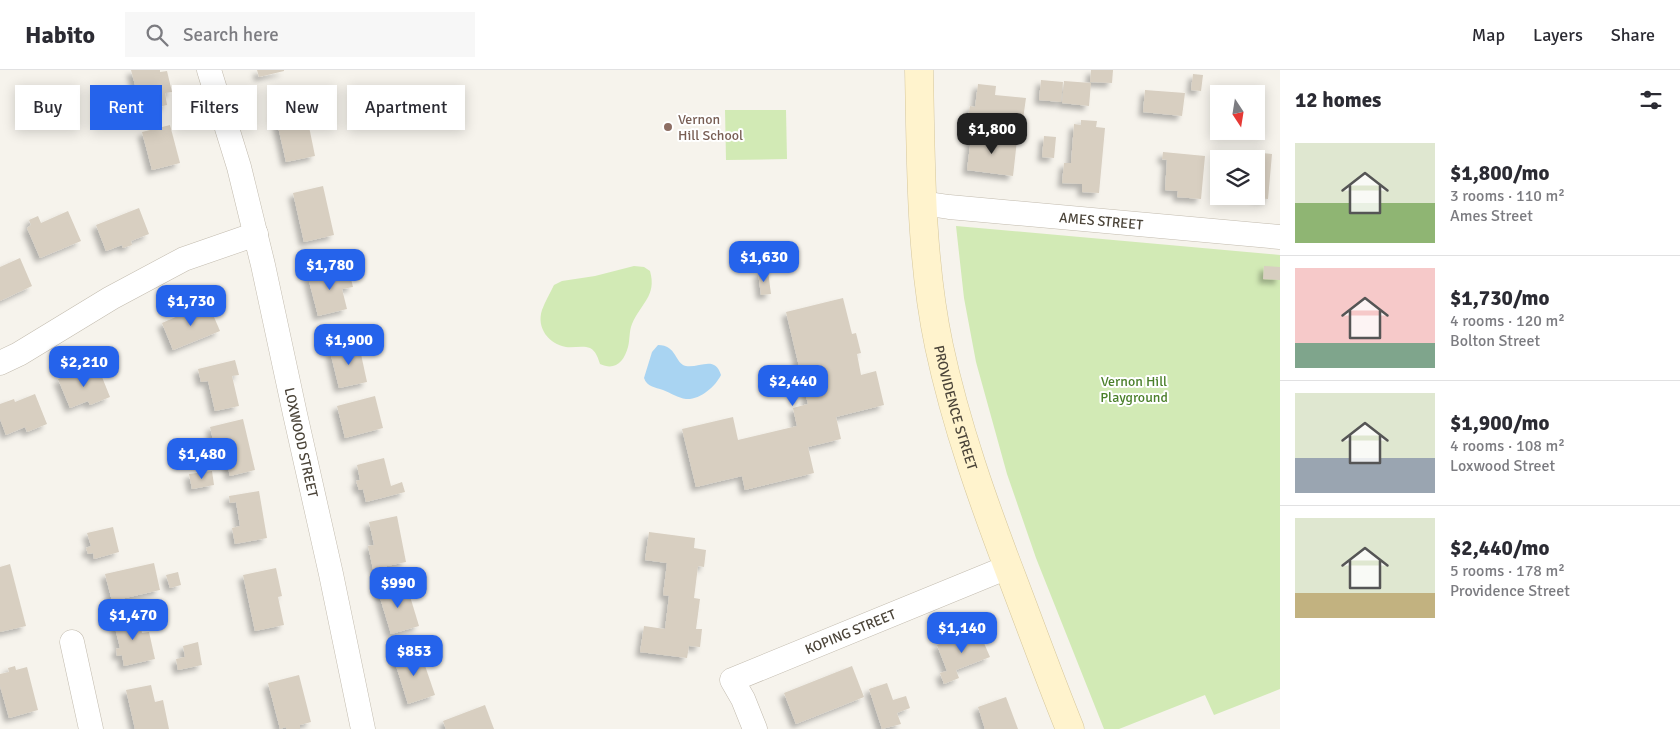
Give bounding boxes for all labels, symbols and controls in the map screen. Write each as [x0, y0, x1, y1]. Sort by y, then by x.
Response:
search box [125, 12, 475, 57]
text: Habito [25, 20, 95, 50]
icon: search [143, 21, 171, 49]
text: Search here [183, 23, 279, 47]
text: Map [1472, 24, 1505, 46]
text: Layers [1533, 24, 1583, 46]
text: Share [1611, 24, 1655, 46]
chip: Buy [15, 85, 80, 130]
chip: Rent [90, 85, 162, 130]
chip: Filters [172, 85, 257, 130]
chip: New [267, 85, 337, 130]
chip: Apartment [347, 85, 465, 130]
north arrow [1210, 85, 1265, 140]
map controls [1210, 85, 1265, 205]
icon: filters [1637, 86, 1665, 114]
text: 12 homes [1295, 87, 1381, 113]
place label: Vernon Hill School [678, 111, 743, 144]
pin: $1,800 [951, 112, 1033, 155]
text: $1,800 [968, 119, 1016, 139]
marker: Vernon Hill School [662, 121, 674, 133]
button: layers [1210, 150, 1265, 205]
text: $1,800/mo [1450, 160, 1549, 186]
icon: home [1335, 163, 1395, 223]
text: 3 rooms · 110 m² [1450, 186, 1565, 206]
text: Ames Street [1450, 206, 1533, 226]
street label: AMES STREET [1058, 209, 1144, 233]
pin: $1,630 [723, 240, 805, 283]
text: $1,630 [740, 247, 788, 267]
pin: $1,780 [289, 248, 371, 291]
text: $1,780 [306, 255, 354, 275]
pin: $1,730 [150, 284, 232, 327]
text: $1,730/mo [1450, 285, 1549, 311]
icon: home [1335, 288, 1395, 348]
text: $1,730 [167, 291, 215, 311]
text: 4 rooms · 120 m² [1450, 311, 1565, 331]
pin: $1,900 [308, 324, 390, 366]
text: $1,900 [325, 330, 373, 350]
text: Bolton Street [1450, 331, 1540, 351]
street label: PROVIDENCE STREET [931, 344, 981, 472]
pin: $2,210 [43, 346, 125, 388]
text: $2,210 [60, 352, 108, 372]
pin: $2,440 [752, 364, 834, 407]
text: $2,440 [769, 371, 817, 391]
park label: Vernon Hill Playground [1100, 373, 1168, 406]
street label: LOXWOOD STREET [281, 386, 322, 499]
text: $1,900/mo [1450, 410, 1549, 436]
icon: home [1335, 413, 1395, 473]
text: 4 rooms · 108 m² [1450, 436, 1565, 456]
pin: $1,480 [161, 438, 243, 480]
text: $1,480 [178, 444, 226, 464]
text: Loxwood Street [1450, 456, 1555, 476]
text: $2,440/mo [1450, 535, 1549, 561]
icon: home [1335, 538, 1395, 598]
text: 5 rooms · 178 m² [1450, 561, 1565, 581]
pin: $990 [368, 566, 428, 609]
text: $990 [381, 573, 415, 593]
text: Providence Street [1450, 581, 1570, 601]
pin: $1,470 [92, 598, 174, 641]
text: $1,470 [109, 605, 157, 625]
street label: KOPING STREET [802, 605, 898, 658]
pin: $1,140 [921, 612, 1003, 654]
text: $1,140 [938, 618, 986, 638]
pin: $853 [384, 634, 444, 677]
text: $853 [397, 641, 431, 661]

